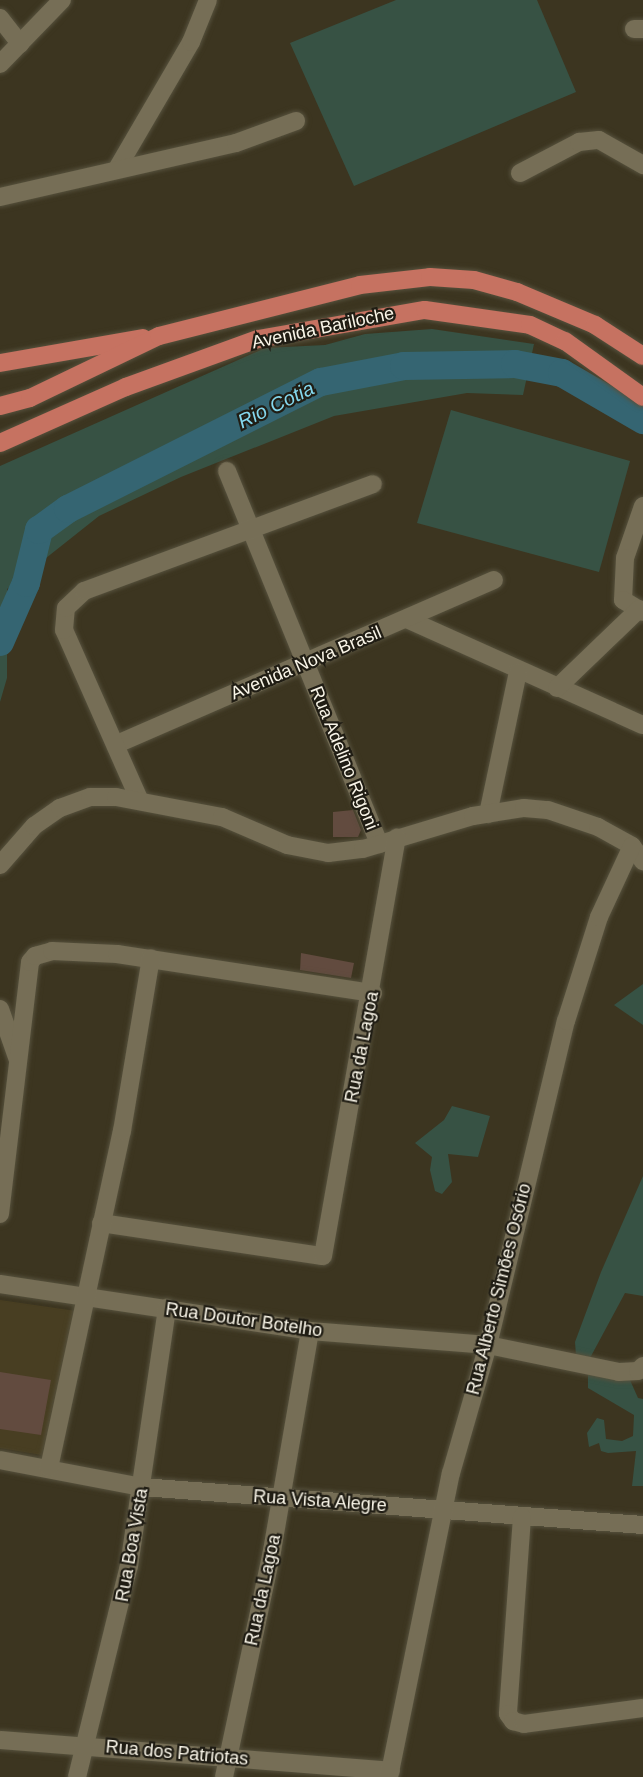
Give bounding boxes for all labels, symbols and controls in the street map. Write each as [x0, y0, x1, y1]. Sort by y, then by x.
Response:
street label: Avenida Bariloche [250, 302, 396, 354]
water label: Rio Cotia [234, 376, 318, 434]
street label: Avenida Nova Brasil [227, 621, 385, 705]
street label: Rua Adelino Rigoni [305, 683, 383, 833]
street label: Rua da Lagoa [341, 989, 383, 1105]
street label: Rua Alberto Simões Osório [462, 1181, 536, 1397]
street label: Rua Doutor Botelho [164, 1298, 324, 1342]
street label: Rua Vista Alegre [252, 1486, 388, 1516]
street label: Rua Boa Vista [111, 1487, 153, 1603]
street label: Rua da Lagoa [241, 1532, 285, 1648]
street label: Rua dos Patriotas [105, 1736, 249, 1770]

